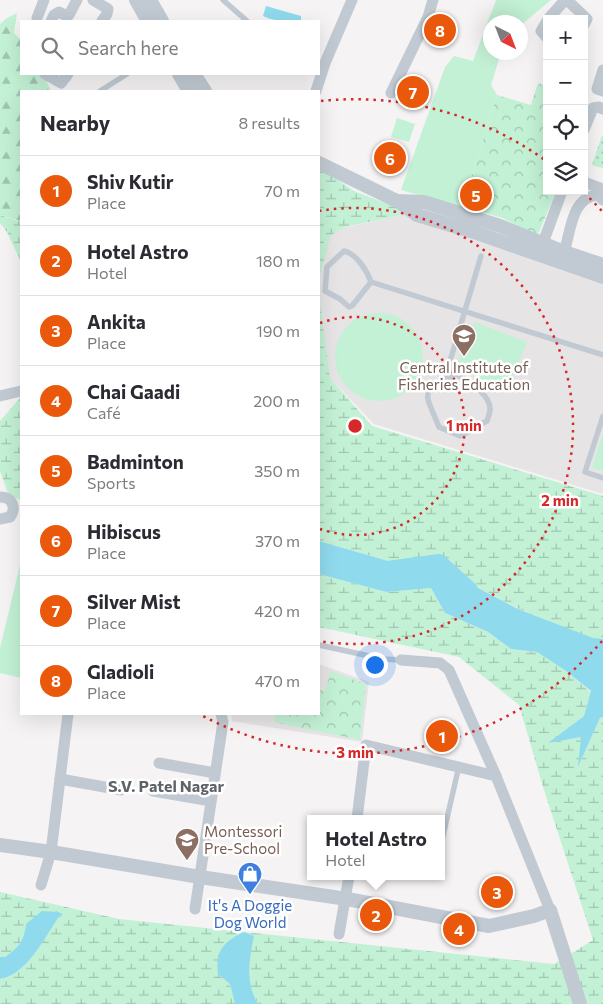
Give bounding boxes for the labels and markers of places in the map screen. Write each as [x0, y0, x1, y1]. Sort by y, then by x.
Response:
pin: 8 [424, 11, 456, 49]
pin: 7 [397, 73, 429, 111]
pin: 6 [374, 139, 406, 177]
pin: 5 [460, 176, 492, 214]
school or university icon: Central Institute of Fisheries Education [451, 323, 477, 357]
place label: Central Institute of Fisheries Education [398, 358, 530, 393]
centre of rings [346, 417, 364, 435]
pin: 1 [426, 717, 458, 755]
place label: Montessori Pre-School [204, 822, 282, 857]
school or university icon: Montessori Pre-School [174, 827, 200, 861]
shop icon: It's A Doggie Dog World [237, 861, 263, 895]
pin: 3 [481, 873, 513, 911]
place label: It's A Doggie Dog World [208, 896, 292, 931]
pin: 2 [360, 896, 392, 934]
pin: 4 [443, 910, 475, 948]

